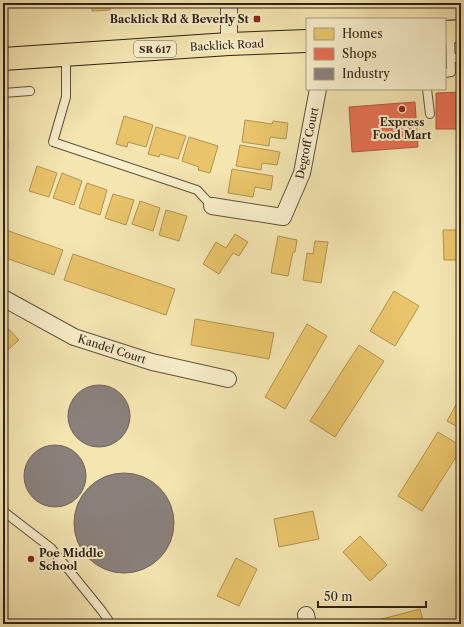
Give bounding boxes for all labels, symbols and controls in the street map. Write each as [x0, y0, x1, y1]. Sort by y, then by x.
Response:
place label: Backlick Rd & Beverly St [110, 12, 250, 26]
marker: Backlick Rd & Beverly St [252, 14, 262, 24]
legend [306, 18, 446, 90]
text: Homes [342, 26, 382, 41]
street label: Backlick Road [190, 36, 265, 54]
road number: SR 617 [134, 41, 176, 57]
text: Shops [342, 46, 377, 61]
text: Industry [342, 66, 390, 81]
marker: Express Food Mart [397, 104, 407, 114]
street label: Degroff Court [293, 106, 321, 180]
place label: Express Food Mart [373, 115, 432, 142]
street label: Kandel Court [76, 331, 148, 367]
place label: Poe Middle School [39, 546, 104, 573]
marker: Poe Middle School [26, 554, 36, 564]
scale bar [318, 583, 426, 609]
text: 50 m [324, 589, 353, 604]

